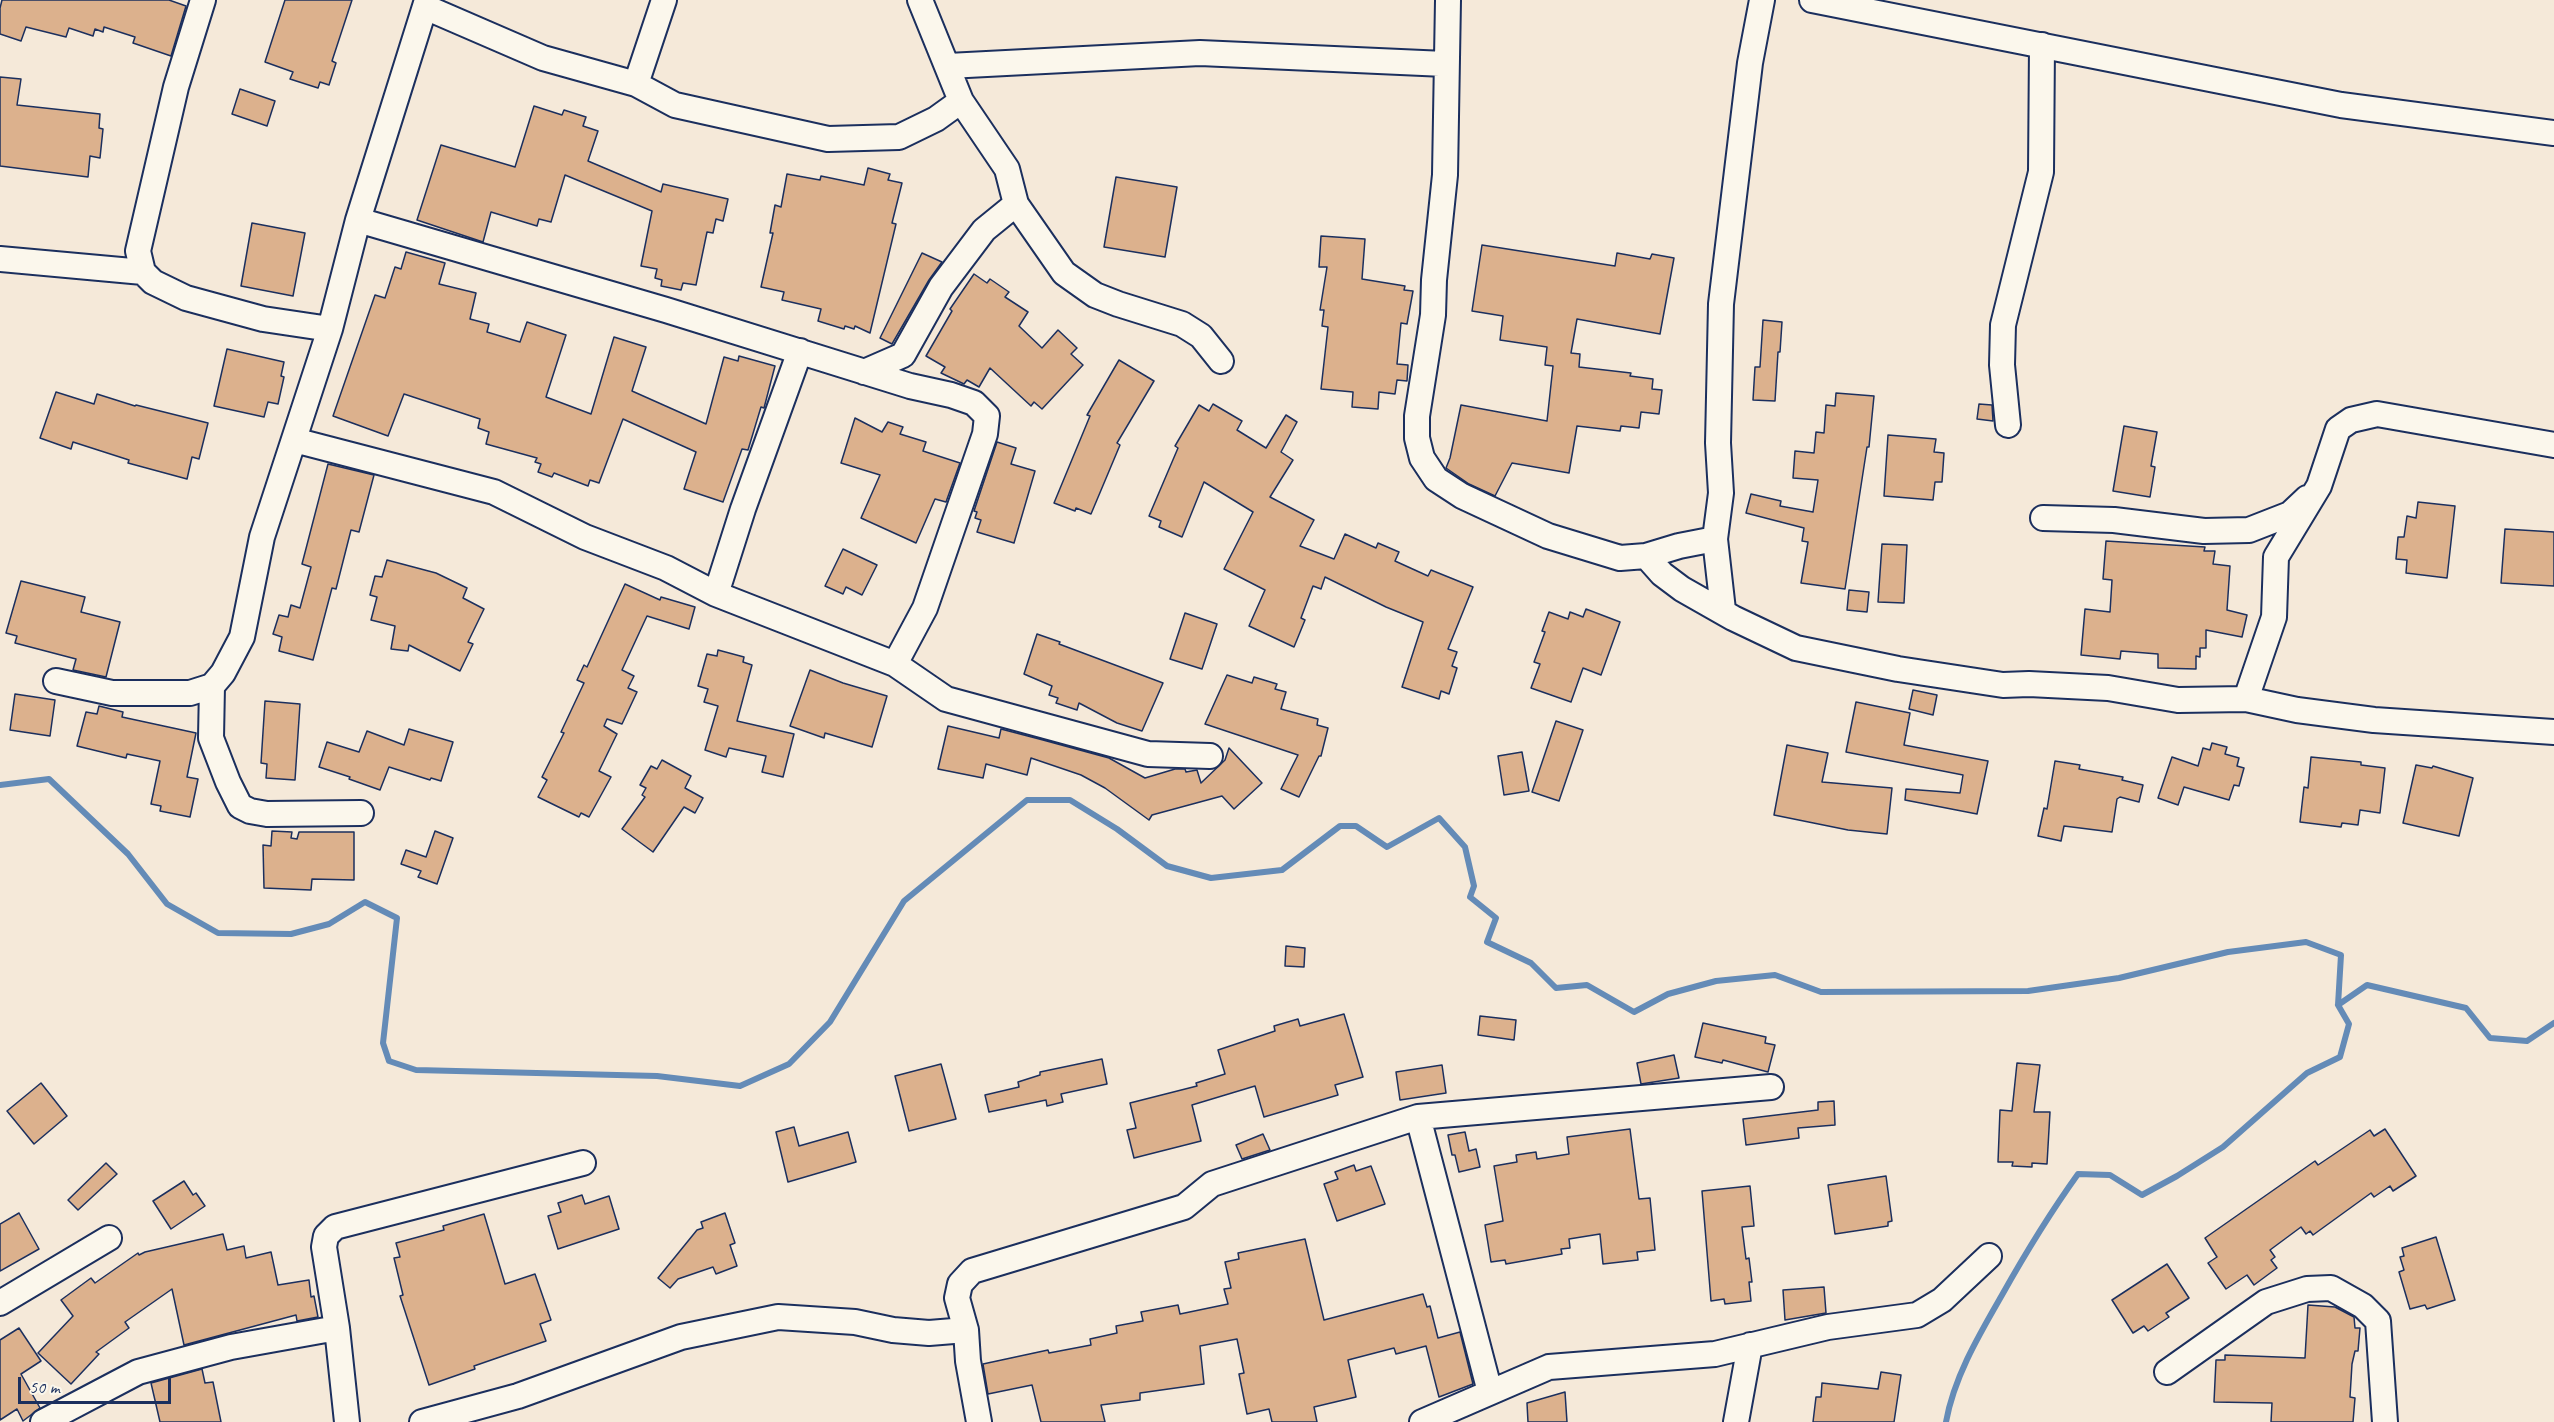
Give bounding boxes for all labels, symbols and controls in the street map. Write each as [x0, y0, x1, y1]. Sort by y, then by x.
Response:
scale bar [21, 1365, 174, 1403]
text: 50 m [29, 1376, 60, 1398]

